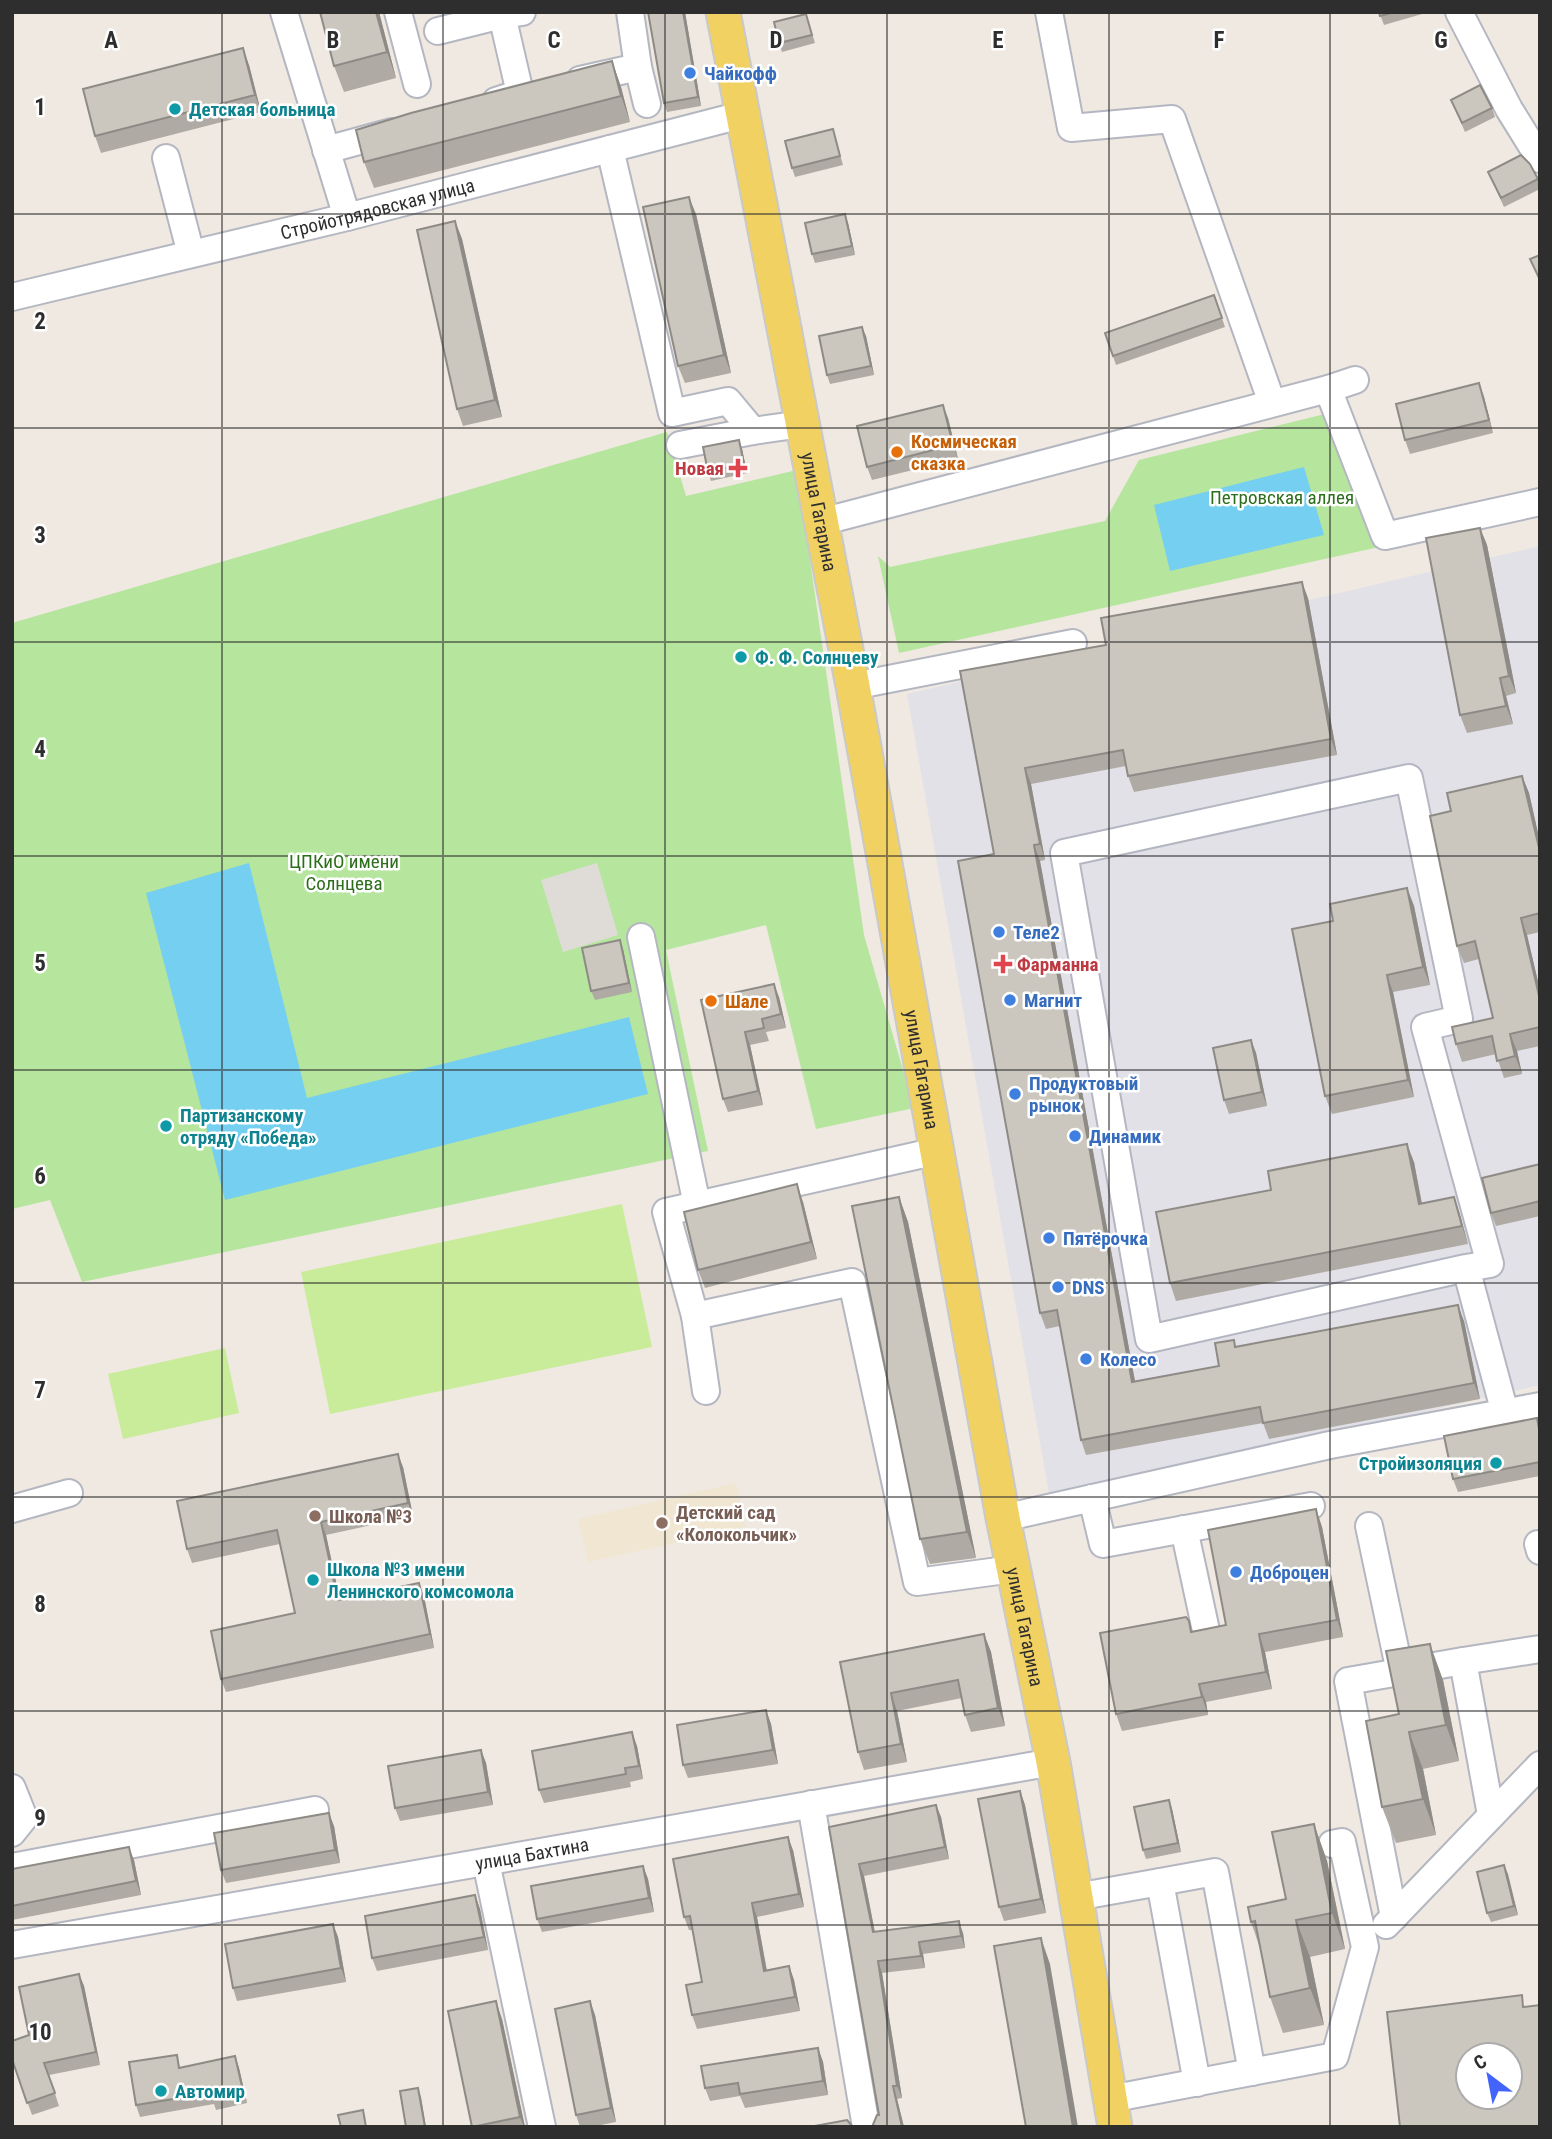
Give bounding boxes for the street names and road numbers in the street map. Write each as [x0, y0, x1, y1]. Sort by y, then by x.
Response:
street label: Стройотрядовская улица [278, 173, 477, 244]
street label: улица Гагарина [796, 450, 842, 573]
street label: улица Гагарина [900, 1008, 944, 1131]
street label: улица Гагарина [1001, 1566, 1048, 1688]
street label: улица Бахтина [474, 1833, 591, 1875]

